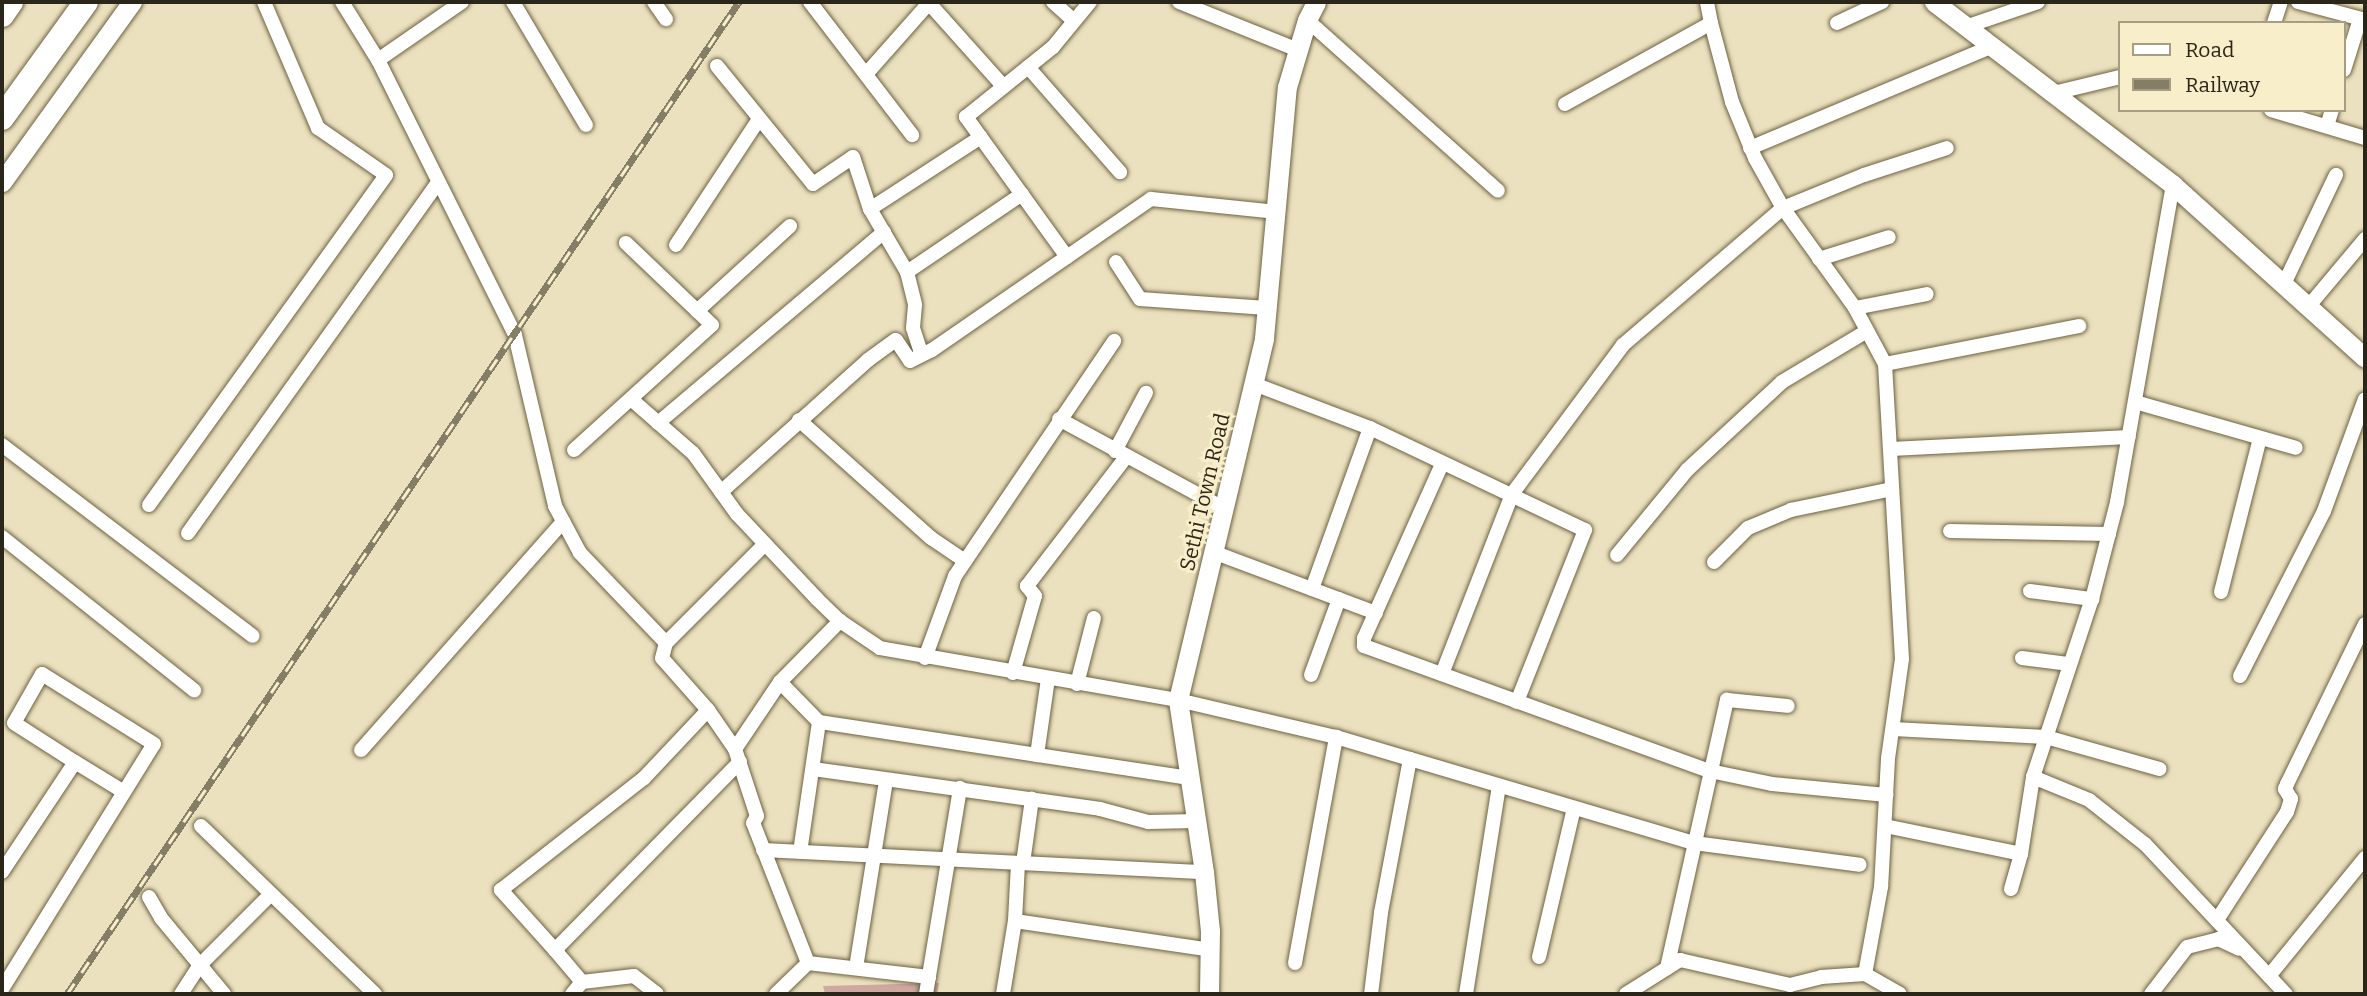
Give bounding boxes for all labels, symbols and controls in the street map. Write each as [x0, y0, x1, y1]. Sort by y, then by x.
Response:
legend [2118, 21, 2346, 112]
text: Road [2185, 37, 2234, 63]
text: Railway [2185, 72, 2260, 98]
street label: Sethi Town Road [1175, 411, 1235, 573]

